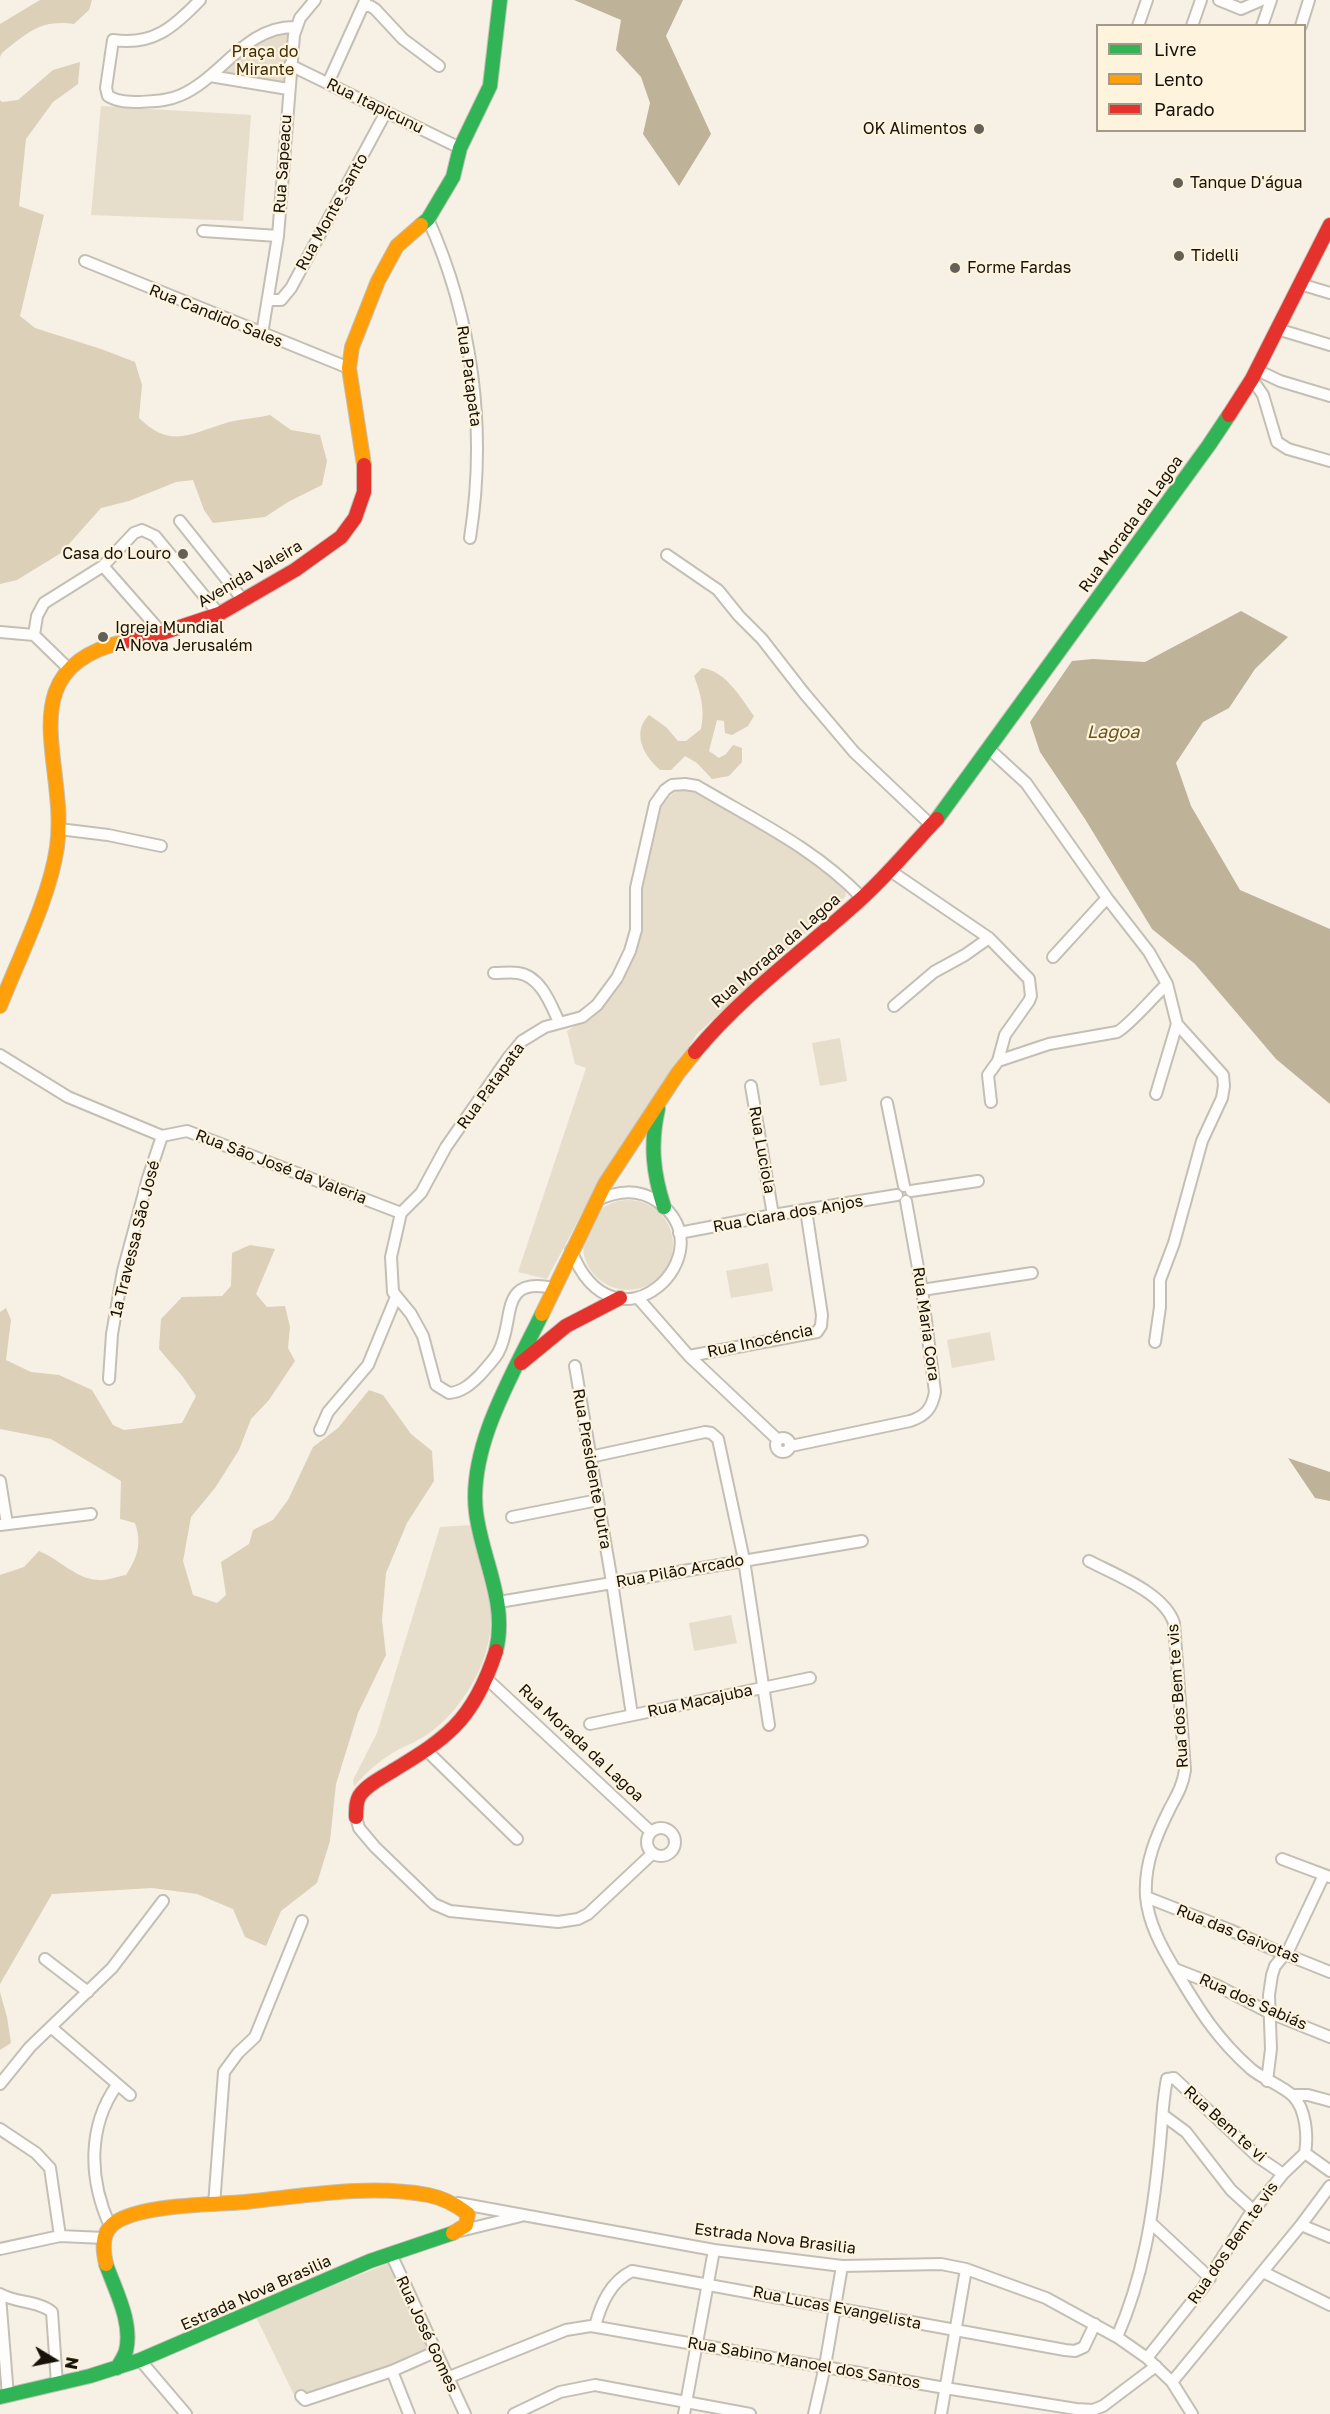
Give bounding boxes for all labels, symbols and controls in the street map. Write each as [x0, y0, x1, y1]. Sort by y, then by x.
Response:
legend [1096, 24, 1306, 132]
text: Livre [1154, 38, 1196, 60]
park label: Praça do Mirante [232, 42, 298, 80]
text: Lento [1154, 68, 1203, 90]
street label: Rua Itapicunu [323, 74, 427, 138]
text: Parado [1154, 98, 1215, 120]
street label: Rua Sapeacu [270, 114, 296, 214]
place label: OK Alimentos [863, 119, 967, 139]
marker: OK Alimentos [972, 122, 986, 136]
street label: Rua Monte Santo [292, 150, 372, 274]
place label: Tanque D'água [1190, 173, 1302, 193]
marker: Tanque D'água [1171, 176, 1185, 190]
place label: Tidelli [1191, 246, 1239, 266]
marker: Tidelli [1172, 249, 1186, 263]
place label: Forme Fardas [967, 258, 1071, 278]
marker: Forme Fardas [948, 261, 962, 275]
street label: Rua Candido Sales [146, 280, 286, 352]
street label: Rua Patapata [452, 324, 486, 428]
street label: Rua Morada da Lagoa [1075, 452, 1187, 596]
street label: Avenida Valeira [194, 536, 306, 612]
place label: Casa do Louro [62, 544, 171, 564]
marker: Casa do Louro [176, 547, 190, 561]
place label: Igreja Mundial A Nova Jerusalém [115, 618, 253, 656]
marker: Igreja Mundial A Nova Jerusalém [96, 630, 110, 644]
water label: Lagoa [1087, 721, 1139, 743]
street label: Rua Morada da Lagoa [708, 890, 844, 1012]
street label: Rua Patapata [453, 1039, 529, 1133]
street label: Rua Luciola [745, 1105, 779, 1195]
street label: Rua São José da Valeria [193, 1125, 369, 1209]
street label: 1ª Travessa São José [106, 1159, 164, 1319]
street label: Rua Clara dos Anjos [711, 1191, 865, 1237]
street label: Rua Maria Cora [908, 1266, 944, 1382]
street label: Rua Inocéncia [705, 1320, 815, 1362]
street label: Rua Presidente Dutra [568, 1387, 616, 1551]
street label: Rua Pilão Arcado [614, 1550, 746, 1592]
street label: Rua dos Bem te vis [1163, 1623, 1193, 1769]
street label: Rua Morada da Lagoa [514, 1680, 648, 1806]
street label: Rua Macajuba [646, 1681, 754, 1721]
street label: Rua das Gaivotas [1173, 1900, 1303, 1968]
street label: Rua dos Sabiás [1196, 1970, 1310, 2034]
street label: Rua Bem te vi [1180, 2082, 1270, 2166]
street label: Rua dos Bem te vis [1184, 2178, 1282, 2308]
street label: Estrada Nova Brasilia [693, 2220, 857, 2258]
street label: Estrada Nova Brasilia [178, 2251, 334, 2335]
street label: Rua José Gomes [392, 2273, 462, 2395]
street label: Rua Lucas Evangelista [751, 2282, 923, 2334]
north arrow [24, 2330, 84, 2390]
street label: Rua Sabino Manoel dos Santos [686, 2333, 922, 2393]
text: N [61, 2355, 83, 2371]

